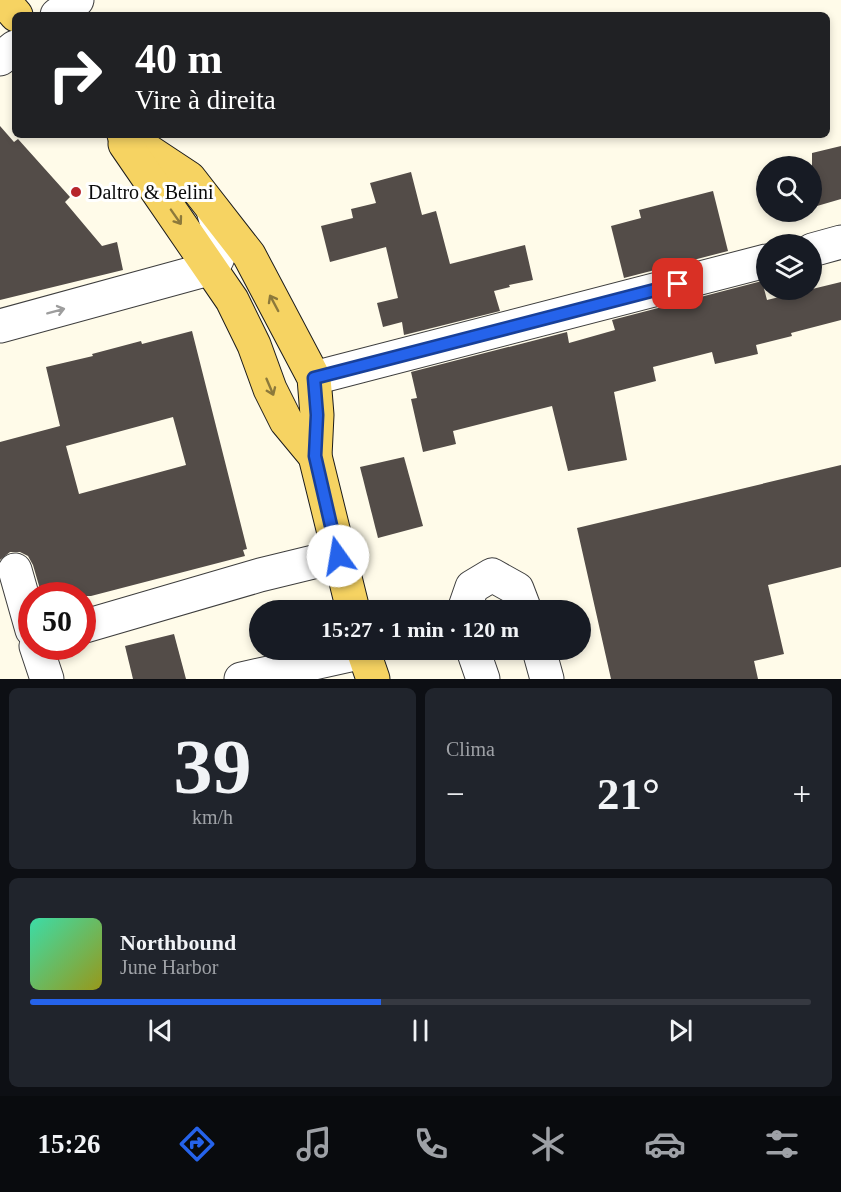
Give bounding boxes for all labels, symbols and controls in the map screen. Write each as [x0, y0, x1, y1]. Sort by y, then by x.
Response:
icon: right [36, 36, 114, 114]
text: 40 m [135, 36, 223, 82]
text: Vire à direita [135, 85, 276, 115]
map controls [756, 156, 822, 300]
button: search [756, 156, 822, 222]
place label: Daltro & Belini [88, 181, 214, 203]
marker: Daltro & Belini [69, 185, 83, 199]
one-way arrow [170, 209, 182, 225]
button: layers [756, 234, 822, 300]
pin [652, 258, 703, 309]
icon: arrive [661, 267, 694, 300]
one-way arrow [268, 294, 279, 312]
one-way arrow [47, 304, 66, 316]
one-way arrow [265, 377, 276, 396]
position arrow [306, 524, 370, 588]
speed limit sign: 50 [18, 582, 96, 660]
text: 15:27 · 1 min · 120 m [321, 617, 519, 642]
text: 39 [174, 723, 252, 810]
text: Clima [446, 738, 495, 760]
text: 21° [597, 769, 660, 819]
text: − [446, 776, 465, 812]
text: + [792, 776, 811, 812]
text: km/h [192, 806, 233, 828]
text: Northbound [120, 930, 236, 955]
text: June Harbor [120, 956, 218, 978]
icon: previous [144, 1014, 177, 1047]
icon: pause [404, 1014, 437, 1047]
icon: next [664, 1014, 697, 1047]
icon: directions [176, 1123, 218, 1165]
icon: music [293, 1123, 335, 1165]
icon: phone [410, 1123, 452, 1165]
icon: climate [527, 1123, 569, 1165]
icon: car [644, 1123, 686, 1165]
icon: filters [761, 1123, 803, 1165]
text: 15:26 [38, 1129, 101, 1159]

